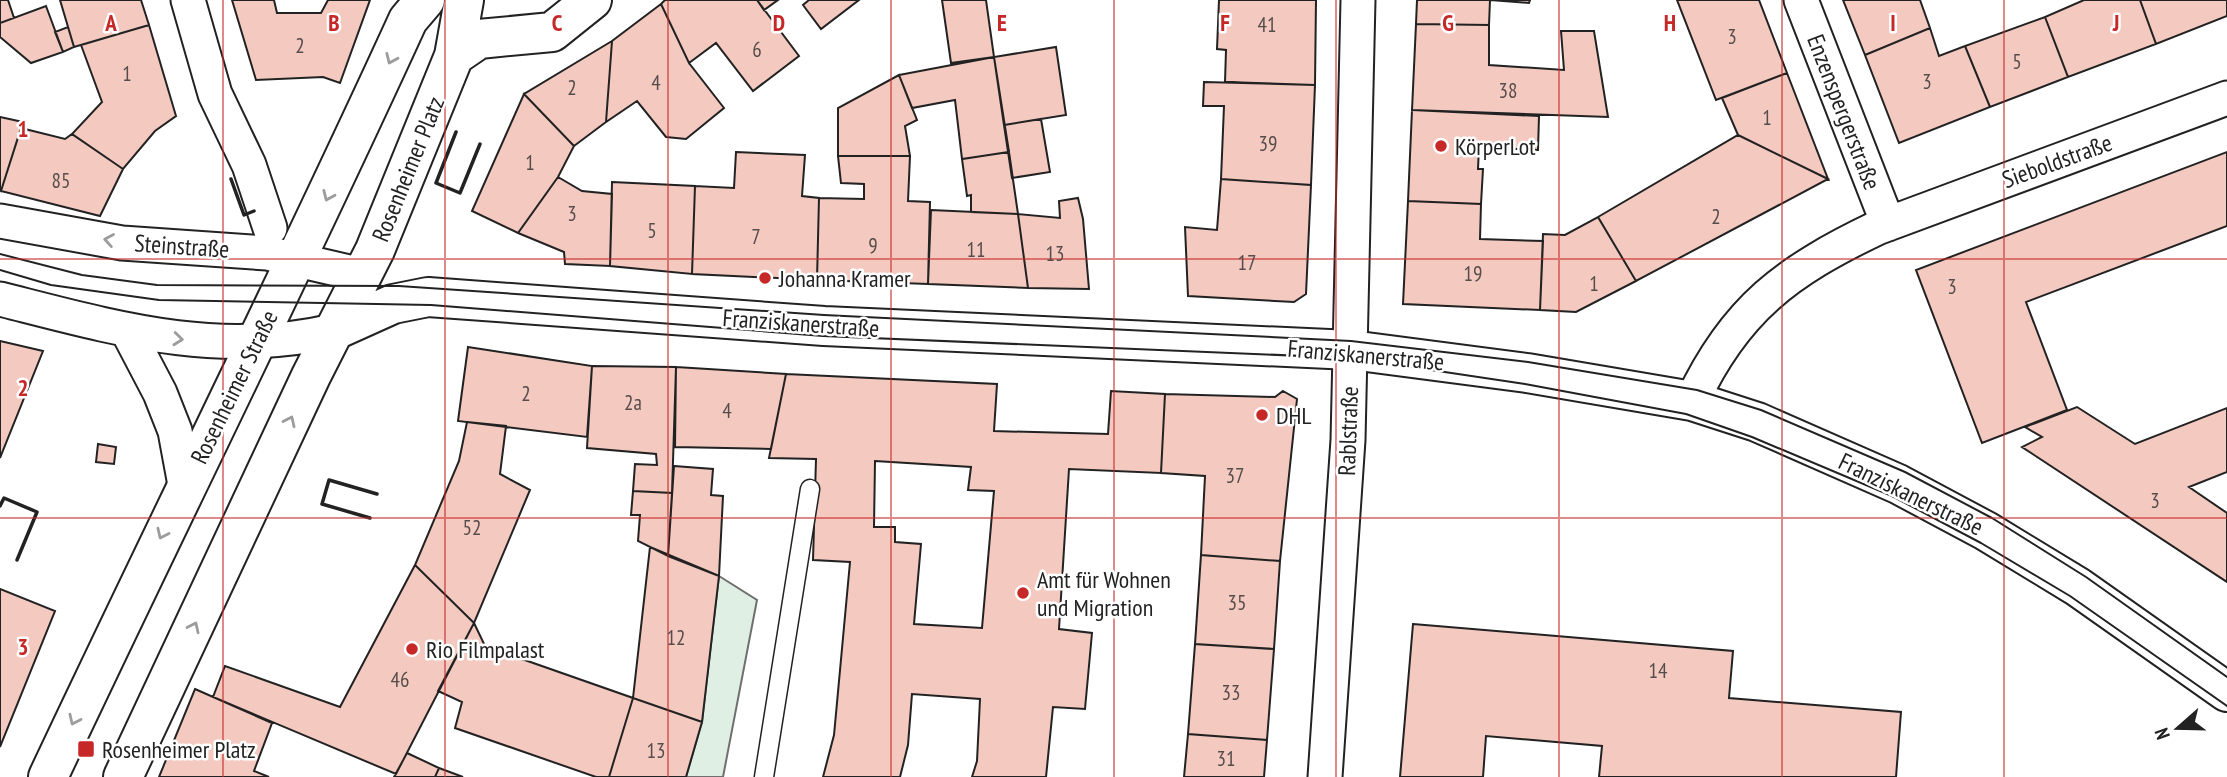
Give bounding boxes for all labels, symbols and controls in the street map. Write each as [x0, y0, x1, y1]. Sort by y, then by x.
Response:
text: A [104, 8, 117, 37]
text: B [328, 8, 340, 37]
text: C [552, 8, 563, 37]
text: D [773, 8, 785, 37]
text: E [997, 8, 1007, 37]
text: F [1220, 8, 1230, 37]
text: G [1442, 8, 1454, 37]
text: H [1664, 8, 1676, 37]
text: I [1890, 8, 1896, 37]
text: J [2112, 8, 2119, 37]
house number: 41 [1258, 11, 1276, 38]
house number: 3 [1727, 23, 1737, 50]
street label: Enzenspergerstraße [1800, 30, 1888, 194]
house number: 2 [295, 32, 305, 59]
house number: 6 [752, 36, 762, 63]
house number: 5 [2012, 48, 2022, 75]
one-way arrow [385, 51, 399, 64]
house number: 1 [122, 60, 132, 87]
house number: 3 [1922, 68, 1932, 95]
house number: 4 [651, 69, 661, 96]
house number: 2 [567, 74, 577, 101]
house number: 38 [1499, 77, 1517, 104]
street label: Rosenheimer Platz [365, 92, 451, 246]
house number: 1 [1762, 104, 1772, 131]
text: 1 [18, 114, 29, 143]
street label: Sieboldstraße [1998, 127, 2116, 195]
house number: 39 [1259, 130, 1277, 157]
place label: KörperLot [1455, 131, 1536, 162]
marker: KörperLot [1433, 138, 1449, 154]
house number: 1 [525, 149, 535, 176]
house number: 85 [52, 167, 70, 194]
one-way arrow [322, 189, 336, 201]
house number: 3 [567, 200, 577, 227]
house number: 2 [1711, 203, 1721, 230]
house number: 5 [647, 217, 657, 244]
house number: 7 [751, 223, 761, 250]
street label: Steinstraße [134, 227, 230, 265]
house number: 9 [868, 232, 878, 259]
one-way arrow [103, 233, 115, 248]
house number: 11 [967, 236, 985, 263]
house number: 13 [1046, 240, 1064, 267]
house number: 17 [1238, 249, 1256, 276]
house number: 19 [1464, 260, 1482, 287]
place label: Johanna Kramer [778, 263, 911, 294]
marker: Johanna Kramer [757, 270, 773, 286]
house number: 1 [1589, 270, 1599, 297]
house number: 3 [1947, 273, 1957, 300]
street label: Franziskanerstraße [722, 302, 880, 344]
street label: Rosenheimer Straße [183, 305, 285, 469]
one-way arrow [172, 332, 184, 347]
street label: Franziskanerstraße [1286, 333, 1446, 377]
text: 2 [18, 373, 29, 402]
house number: 2 [521, 380, 531, 407]
street label: Rablstraße [1331, 386, 1365, 476]
house number: 2a [624, 389, 642, 416]
house number: 4 [722, 397, 732, 424]
place label: DHL [1276, 400, 1311, 431]
marker: DHL [1254, 407, 1270, 423]
one-way arrow [282, 416, 296, 428]
street label: Franziskanerstraße [1834, 446, 1988, 542]
house number: 37 [1226, 462, 1244, 489]
house number: 3 [2150, 487, 2160, 514]
house number: 52 [463, 514, 481, 541]
one-way arrow [157, 527, 171, 539]
place label: Amt für Wohnen und Migration [1037, 564, 1171, 623]
marker: Amt für Wohnen und Migration [1015, 585, 1031, 601]
house number: 35 [1228, 589, 1246, 616]
one-way arrow [185, 622, 199, 635]
house number: 12 [667, 624, 685, 651]
text: 3 [18, 632, 29, 661]
place label: Rio Filmpalast [426, 634, 545, 665]
marker: Rio Filmpalast [404, 641, 420, 657]
house number: 14 [1649, 657, 1668, 684]
house number: 46 [391, 666, 409, 693]
house number: 33 [1222, 679, 1240, 706]
north arrow [2143, 693, 2213, 763]
one-way arrow [69, 713, 83, 726]
text: N [2149, 725, 2175, 743]
place label: Rosenheimer Platz [102, 734, 256, 765]
house number: 13 [647, 737, 665, 764]
marker: Rosenheimer Platz [76, 739, 96, 759]
house number: 31 [1217, 745, 1235, 772]

